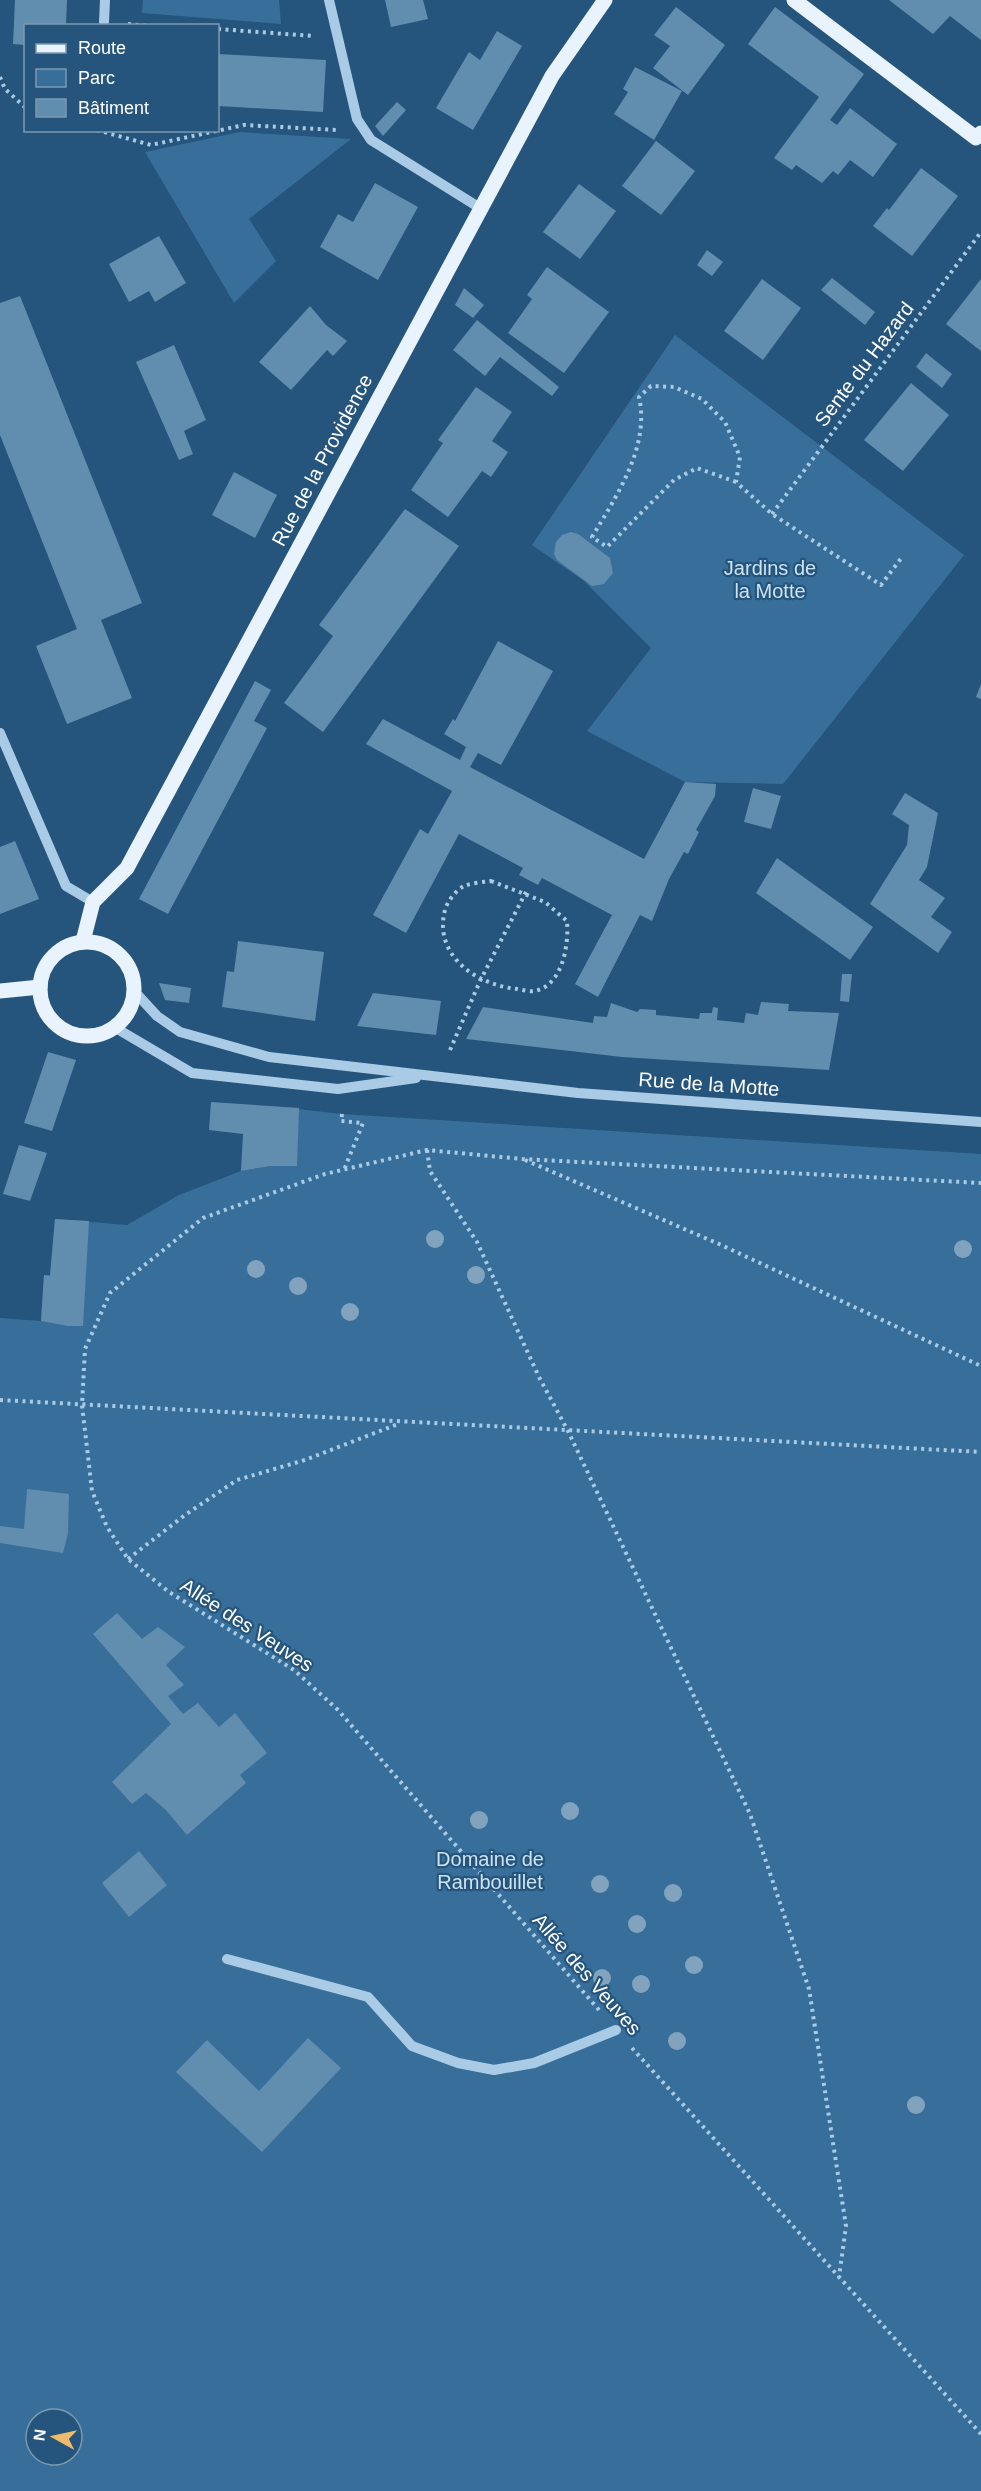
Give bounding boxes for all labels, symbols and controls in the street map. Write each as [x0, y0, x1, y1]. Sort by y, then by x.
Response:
legend [24, 24, 219, 132]
text: Route [78, 38, 126, 58]
text: Parc [78, 68, 115, 88]
text: Bâtiment [78, 98, 149, 118]
street label: Sente du Hazard [810, 297, 918, 431]
street label: Rue de la Providence [267, 370, 377, 550]
park label: Jardins de la Motte [724, 557, 816, 602]
street label: Rue de la Motte [638, 1068, 780, 1100]
street label: Allée des Veuves [177, 1574, 317, 1676]
park label: Domaine de Rambouillet [436, 1848, 544, 1893]
street label: Allée des Veuves [528, 1909, 646, 2039]
north arrow [24, 2407, 84, 2467]
text: N [30, 2428, 49, 2442]

